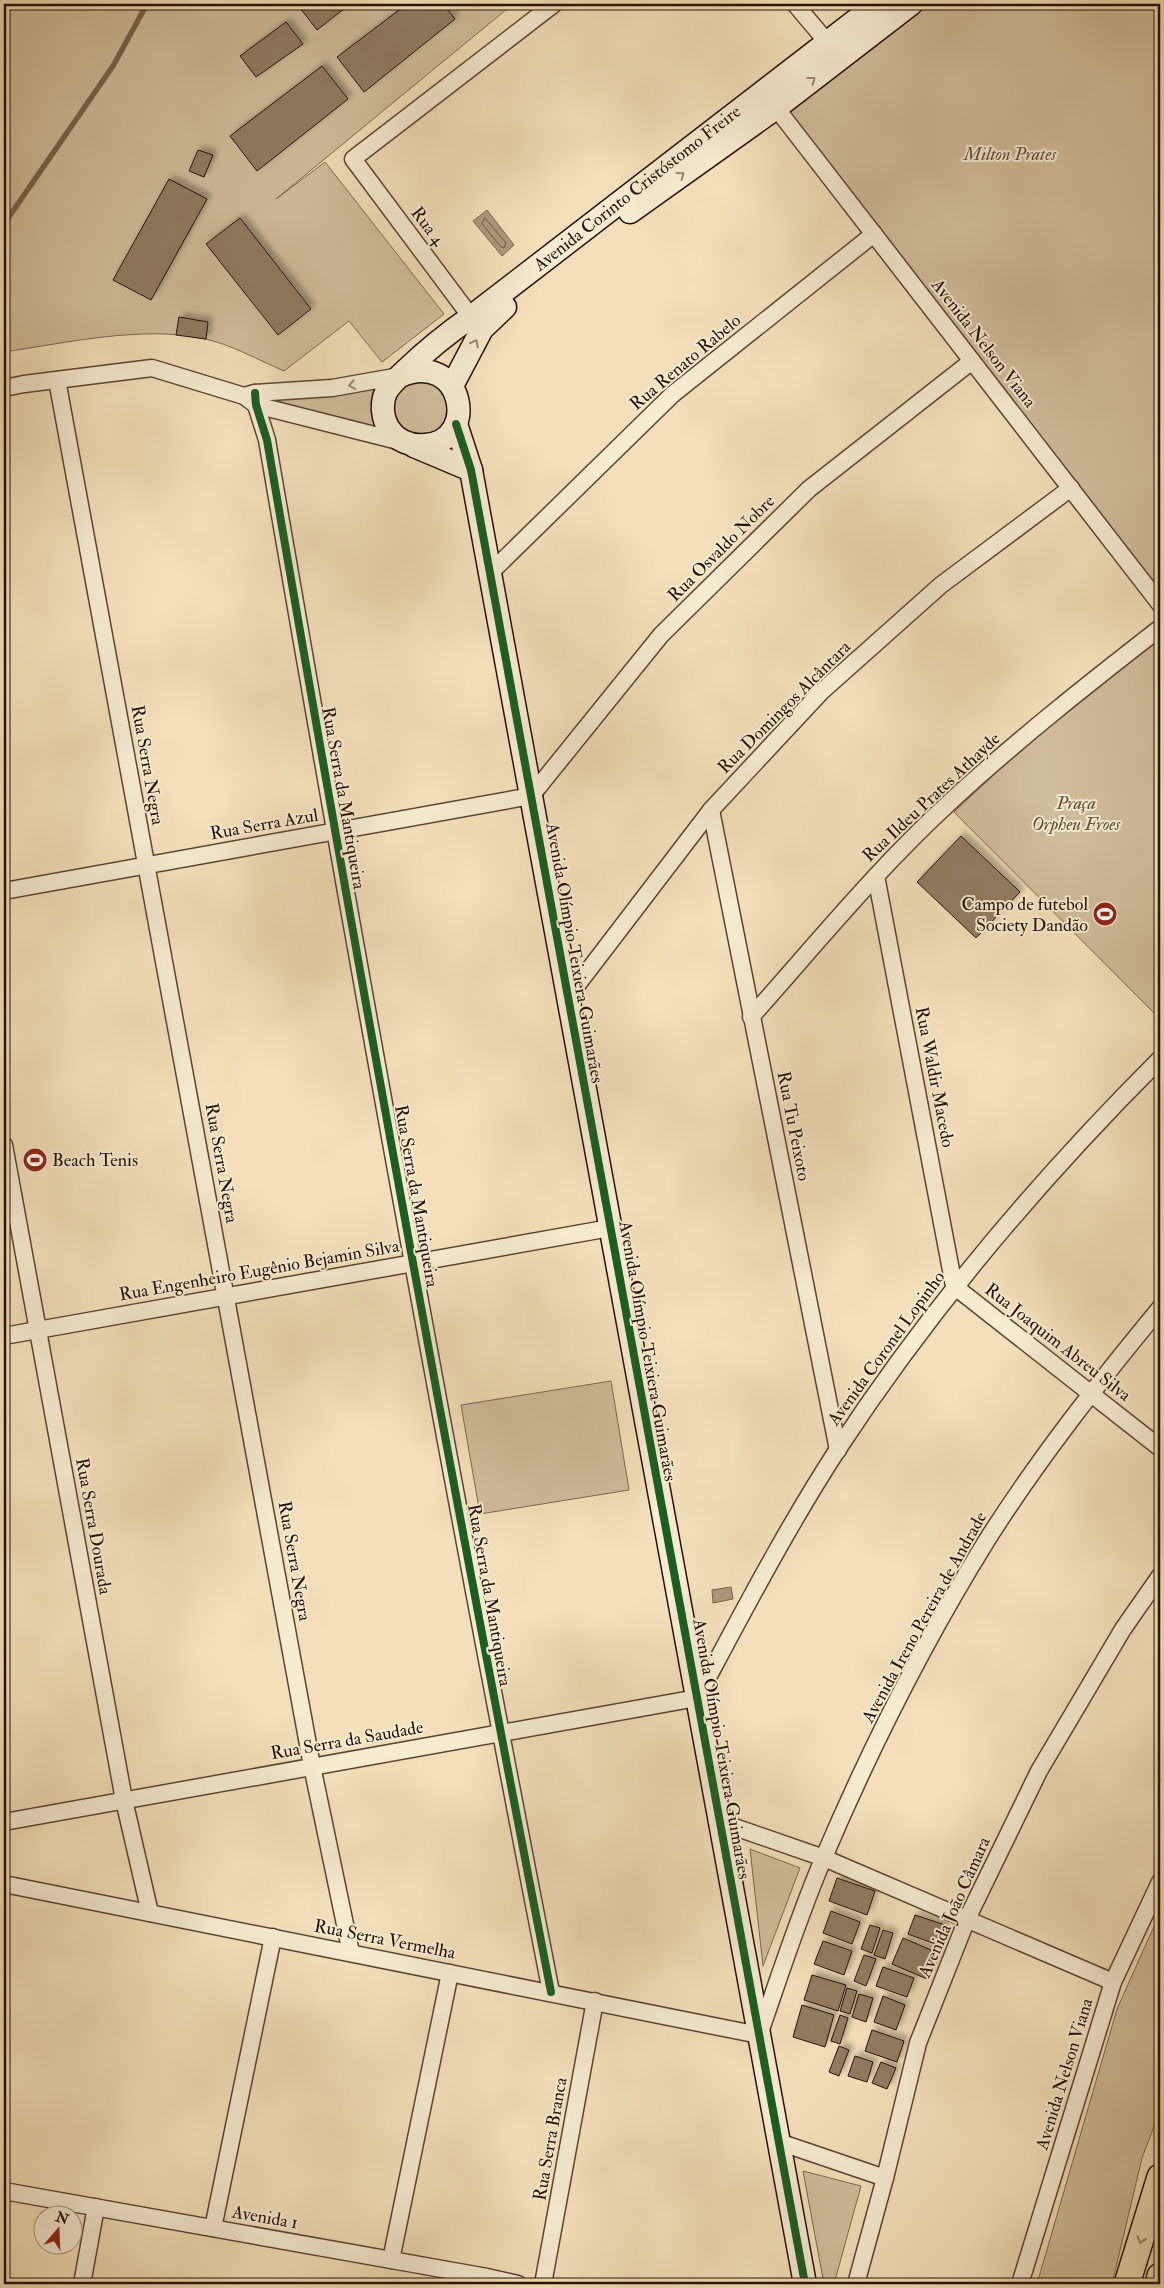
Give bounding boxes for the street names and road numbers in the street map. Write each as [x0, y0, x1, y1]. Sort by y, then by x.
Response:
street label: Avenida Corinto Cristóstomo Freire [528, 100, 746, 277]
street label: Rua 4 [406, 202, 450, 251]
street label: Avenida Nelson Viana [925, 273, 1042, 413]
street label: Rua Renato Rabelo [625, 309, 746, 416]
street label: Rua Osvaldo Nobre [663, 490, 780, 607]
street label: Rua Domingos Alcântara [713, 635, 856, 779]
street label: Rua Serra Negra [126, 703, 169, 828]
street label: Rua Serra da Mantiqueira [316, 705, 371, 892]
street label: Rua Ildeu Prates Athayde [858, 727, 1005, 867]
street label: Rua Serra Azul [208, 804, 320, 845]
street label: Avenida Olímpio Teixiera Guimarães [540, 820, 609, 1085]
street label: Rua Waldir Macedo [910, 1005, 960, 1150]
street label: Rua Tu Peixoto [772, 1069, 815, 1183]
street label: Rua Serra Negra [200, 1101, 243, 1226]
street label: Rua Serra da Mantiqueira [389, 1103, 444, 1290]
street label: Avenida Olímpio Teixiera Guimarães [613, 1218, 682, 1483]
street label: Rua Engenheiro Eugênio Bejamin Silva [117, 1234, 402, 1306]
street label: Avenida Coronel Lopinho [822, 1266, 950, 1431]
street label: Rua Joaquim Abreu Silva [980, 1278, 1136, 1407]
street label: Rua Serra Dourada [70, 1456, 117, 1597]
street label: Rua Serra Negra [273, 1499, 316, 1624]
street label: Rua Serra da Mantiqueira [462, 1502, 517, 1689]
street label: Avenida Ireno Pereira de Andrade [856, 1507, 992, 1728]
street label: Avenida Olímpio Teixiera Guimarães [687, 1616, 756, 1881]
street label: Rua Serra da Saudade [269, 1716, 426, 1765]
street label: Avenida João Câmara [913, 1833, 996, 1982]
street label: Rua Serra Vermelha [312, 1914, 458, 1965]
street label: Avenida Nelson Viana [1030, 1995, 1099, 2154]
street label: Rua Serra Branca [528, 2075, 573, 2203]
street label: Avenida 1 [229, 2200, 300, 2235]

